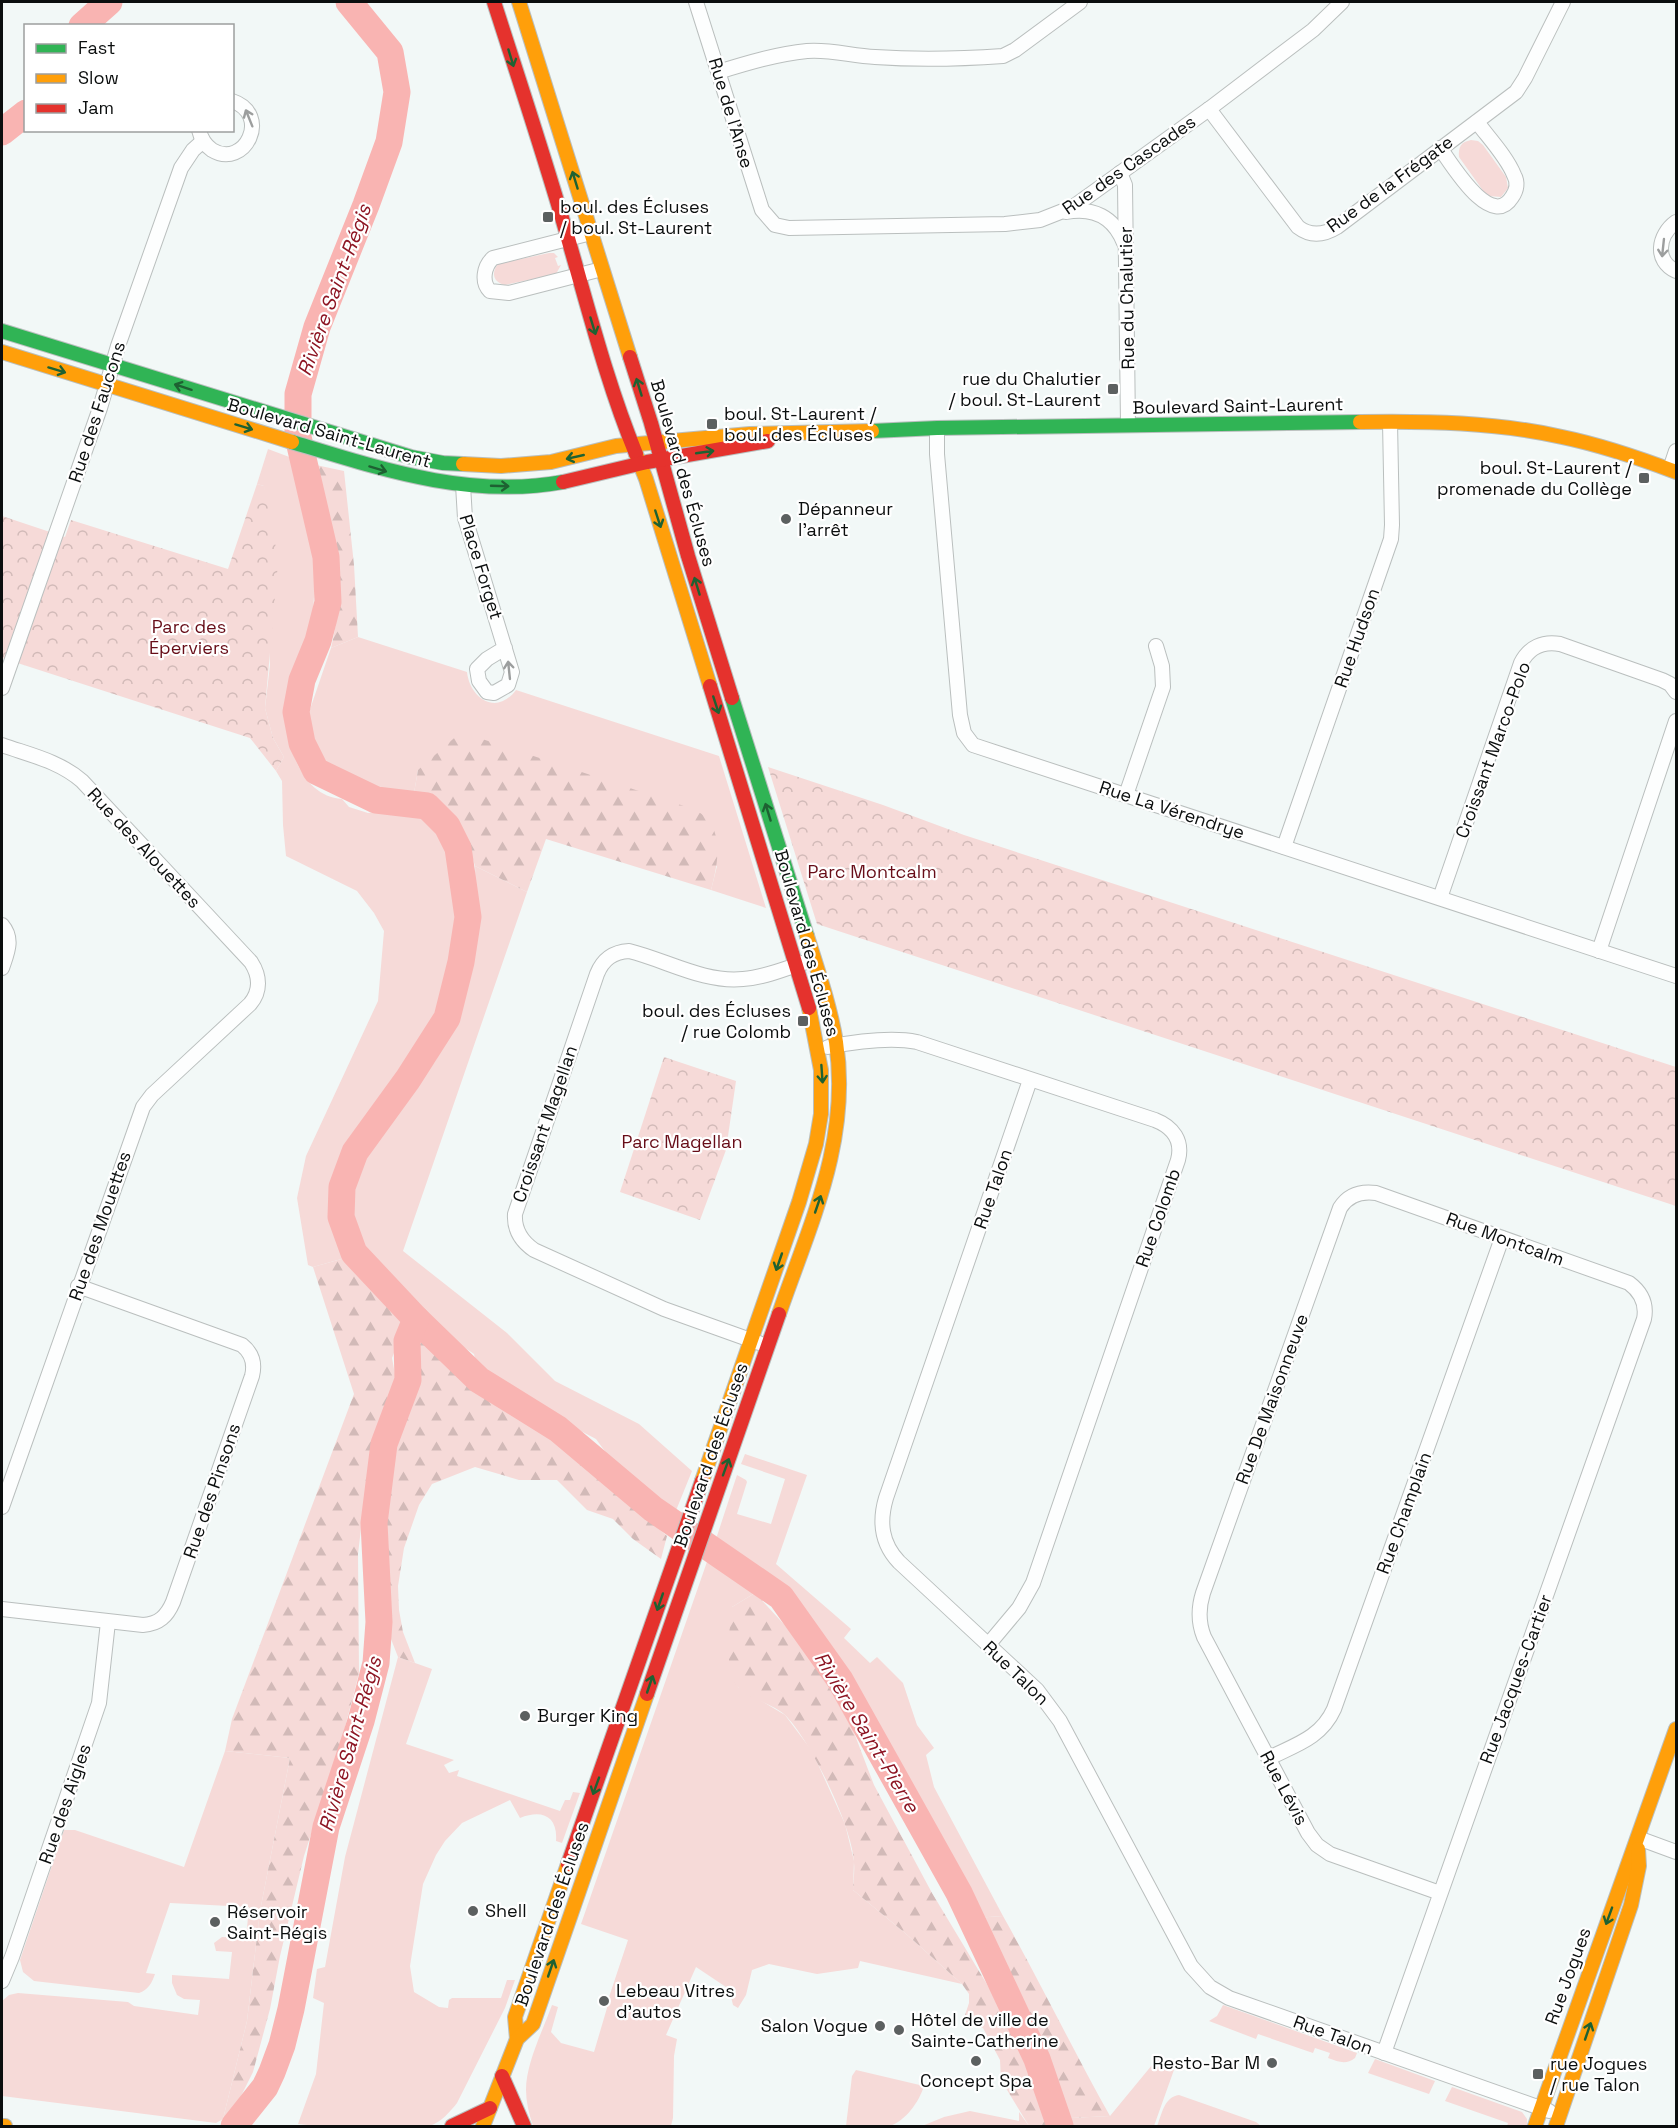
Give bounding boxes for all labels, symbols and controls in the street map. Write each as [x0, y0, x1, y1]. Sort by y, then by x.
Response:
legend [24, 24, 234, 132]
text: Fast [78, 36, 115, 59]
one-way arrow [506, 48, 517, 67]
street label: Rue de l'Anse [704, 55, 759, 171]
text: Slow [78, 66, 119, 89]
text: Jam [78, 96, 114, 119]
one-way arrow [242, 109, 253, 127]
street label: Rue des Cascades [1057, 110, 1200, 219]
street label: Rue de la Frégate [1322, 130, 1457, 237]
one-way arrow [569, 171, 580, 190]
place label: boul. des Écluses / boul. St-Laurent [560, 195, 712, 239]
water label: Rivière Saint-Régis [291, 199, 378, 379]
marker: boul. des Écluses / boul. St-Laurent [541, 210, 555, 224]
street label: Rue du Chalutier [1114, 226, 1139, 370]
one-way arrow [1657, 238, 1668, 257]
one-way arrow [588, 316, 599, 335]
street label: Rue des Faucons [63, 338, 130, 485]
one-way arrow [47, 365, 66, 376]
place label: rue du Chalutier / boul. St-Laurent [949, 367, 1101, 411]
street label: Boulevard des Écluses [646, 377, 721, 569]
one-way arrow [633, 378, 644, 397]
one-way arrow [174, 381, 193, 392]
marker: rue du Chalutier / boul. St-Laurent [1106, 382, 1120, 396]
street label: Boulevard Saint-Laurent [225, 392, 434, 473]
street label: Boulevard Saint-Laurent [1132, 392, 1344, 419]
place label: boul. St-Laurent / boul. des Écluses [724, 402, 877, 446]
marker: boul. St-Laurent / boul. des Écluses [705, 417, 719, 431]
one-way arrow [234, 422, 253, 433]
one-way arrow [695, 447, 715, 458]
one-way arrow [565, 452, 585, 463]
place label: boul. St-Laurent / promenade du Collège [1437, 456, 1632, 500]
one-way arrow [368, 464, 387, 475]
marker: boul. St-Laurent / promenade du Collège [1637, 471, 1651, 485]
one-way arrow [489, 481, 509, 492]
place label: Dépanneur l'arrêt [798, 497, 893, 541]
one-way arrow [654, 509, 665, 528]
street label: Place Forget [455, 512, 508, 622]
marker: Dépanneur l'arrêt [779, 512, 793, 526]
one-way arrow [691, 577, 702, 596]
street label: Rue Hudson [1329, 585, 1384, 691]
park label: Parc des Éperviers [149, 615, 229, 659]
street label: Croissant Marco-Polo [1450, 658, 1535, 841]
one-way arrow [504, 661, 515, 680]
one-way arrow [712, 695, 723, 714]
street label: Rue La Vérendrye [1097, 775, 1248, 844]
street label: Rue des Alouettes [83, 783, 206, 913]
one-way arrow [762, 803, 773, 822]
street label: Boulevard des Écluses [770, 847, 845, 1039]
park label: Parc Montcalm [807, 860, 937, 883]
place label: boul. des Écluses / rue Colomb [642, 999, 791, 1043]
marker: boul. des Écluses / rue Colomb [796, 1014, 810, 1028]
street label: Croissant Magellan [507, 1042, 582, 1205]
one-way arrow [816, 1063, 827, 1083]
park label: Parc Magellan [622, 1130, 742, 1153]
street label: Rue Talon [968, 1146, 1017, 1232]
street label: Rue des Mouettes [63, 1148, 136, 1304]
street label: Rue Colomb [1130, 1165, 1185, 1270]
one-way arrow [813, 1195, 824, 1214]
street label: Rue Montcalm [1443, 1207, 1567, 1271]
one-way arrow [772, 1252, 783, 1271]
street label: Rue De Maisonneuve [1230, 1311, 1313, 1487]
street label: Boulevard des Écluses [668, 1360, 753, 1550]
street label: Rue des Pinsons [178, 1420, 245, 1561]
street label: Rue Champlain [1371, 1449, 1436, 1577]
one-way arrow [721, 1458, 732, 1477]
street label: Rue Jacques-Cartier [1474, 1591, 1557, 1767]
one-way arrow [653, 1592, 664, 1611]
street label: Rue Talon [978, 1635, 1054, 1710]
water label: Rivière Saint-Pierre [809, 1647, 926, 1818]
water label: Rivière Saint-Régis [313, 1652, 388, 1834]
one-way arrow [646, 1675, 657, 1694]
place label: Burger King [537, 1704, 638, 1727]
marker: Burger King [518, 1709, 532, 1723]
street label: Rue des Aigles [33, 1741, 96, 1867]
street label: Rue Lévis [1255, 1746, 1314, 1829]
one-way arrow [589, 1776, 600, 1795]
street label: Boulevard des Écluses [509, 1819, 594, 2009]
place label: Shell [485, 1899, 527, 1922]
place label: Réservoir Saint-Régis [227, 1900, 327, 1944]
marker: Shell [466, 1904, 480, 1918]
one-way arrow [1602, 1906, 1613, 1925]
marker: Réservoir Saint-Régis [208, 1915, 222, 1929]
street label: Rue Jogues [1539, 1924, 1596, 2028]
one-way arrow [547, 1959, 558, 1978]
place label: Lebeau Vitres d'autos [616, 1979, 735, 2023]
marker: Lebeau Vitres d'autos [597, 1994, 611, 2008]
place label: Hôtel de ville de Sainte-Catherine [911, 2008, 1059, 2052]
street label: Rue Talon [1290, 2010, 1376, 2060]
place label: Salon Vogue [761, 2014, 868, 2037]
marker: Salon Vogue [873, 2019, 887, 2033]
one-way arrow [1584, 2022, 1595, 2041]
marker: Hôtel de ville de Sainte-Catherine [892, 2023, 906, 2037]
place label: Resto-Bar M [1152, 2051, 1260, 2074]
place label: rue Jogues / rue Talon [1550, 2052, 1647, 2096]
marker: Concept Spa [969, 2054, 983, 2068]
marker: Resto-Bar M [1265, 2056, 1279, 2070]
marker: rue Jogues / rue Talon [1531, 2067, 1545, 2081]
place label: Concept Spa [920, 2069, 1032, 2092]

